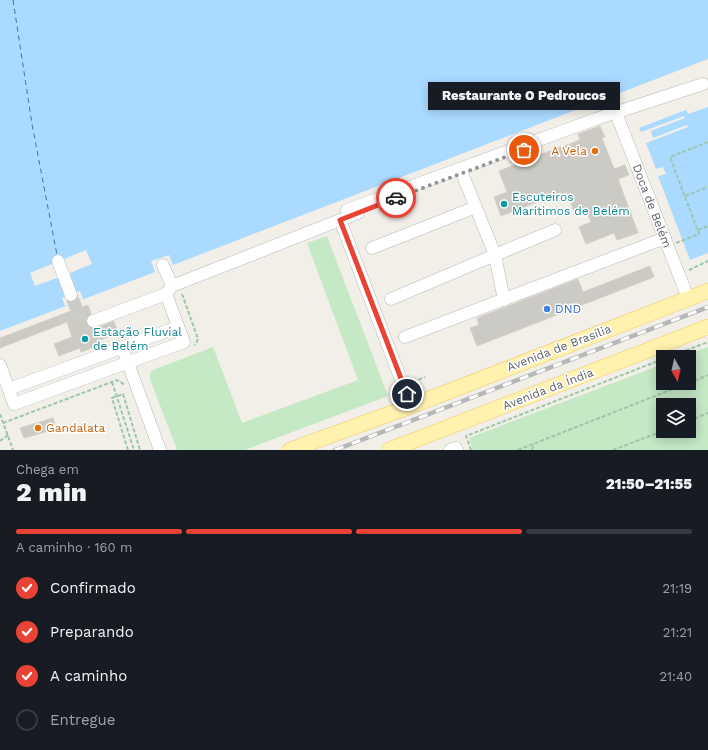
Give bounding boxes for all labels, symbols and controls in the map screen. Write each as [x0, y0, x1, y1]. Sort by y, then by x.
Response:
callout: Restaurante O Pedroucos [428, 82, 620, 110]
text: Restaurante O Pedroucos [442, 88, 606, 103]
pin [507, 133, 541, 167]
icon: bag [513, 139, 535, 161]
place label: A Vela [551, 144, 587, 158]
marker: A Vela [590, 146, 600, 156]
street label: Doca de Belém [630, 162, 674, 250]
courier [376, 178, 416, 218]
icon: car [385, 187, 407, 209]
place label: Escuteiros Marítimos de Belém [512, 190, 630, 218]
marker: Escuteiros Marítimos de Belém [499, 199, 509, 209]
place label: DND [555, 302, 581, 316]
marker: DND [542, 304, 552, 314]
street label: Avenida de Brasília [505, 322, 613, 374]
place label: Estação Fluvial de Belém [93, 325, 182, 353]
marker: Estação Fluvial de Belém [80, 334, 90, 344]
north arrow [656, 350, 696, 390]
map controls [656, 350, 696, 438]
street label: Avenida da Índia [501, 365, 596, 413]
pin [390, 377, 424, 411]
icon: home [396, 383, 418, 405]
button: layers [656, 398, 696, 438]
place label: Gandalata [46, 421, 105, 435]
marker: Gandalata [33, 423, 43, 433]
text: Chega em [16, 462, 79, 477]
text: 21:50–21:55 [606, 475, 692, 493]
text: 2 min [16, 477, 87, 507]
text: A caminho · 160 m [16, 540, 132, 555]
icon: check [16, 577, 38, 599]
text: Confirmado [50, 579, 136, 597]
text: 21:19 [662, 581, 692, 596]
icon: check [16, 621, 38, 643]
text: Preparando [50, 623, 134, 641]
text: 21:21 [663, 625, 692, 640]
icon: check [16, 665, 38, 687]
text: A caminho [50, 667, 127, 685]
text: 21:40 [659, 669, 692, 684]
text: Entregue [50, 711, 115, 729]

